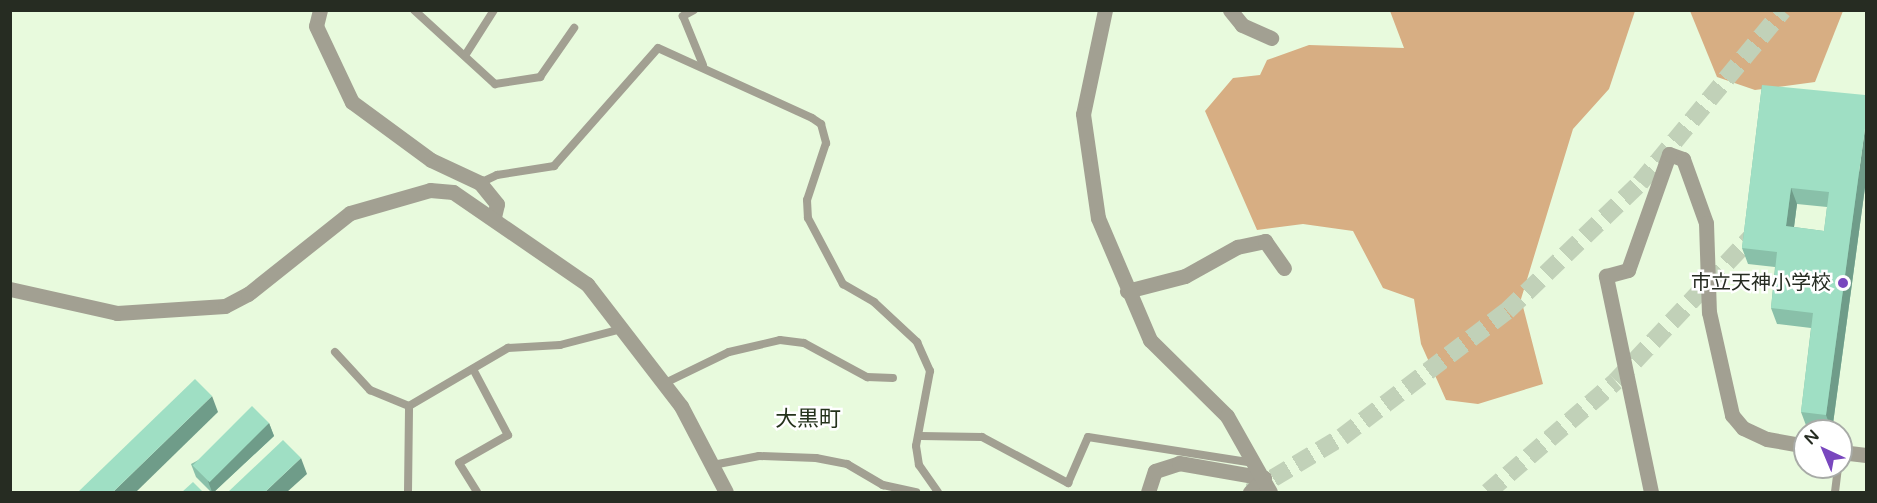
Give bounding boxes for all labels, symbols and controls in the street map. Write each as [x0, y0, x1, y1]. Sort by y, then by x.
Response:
place label: 市立天神小学校 [1691, 271, 1831, 295]
marker: 市立天神小学校 [1836, 276, 1850, 290]
district label: 大黒町 [775, 407, 841, 433]
north arrow [1793, 419, 1853, 479]
text: N [1800, 426, 1823, 449]

